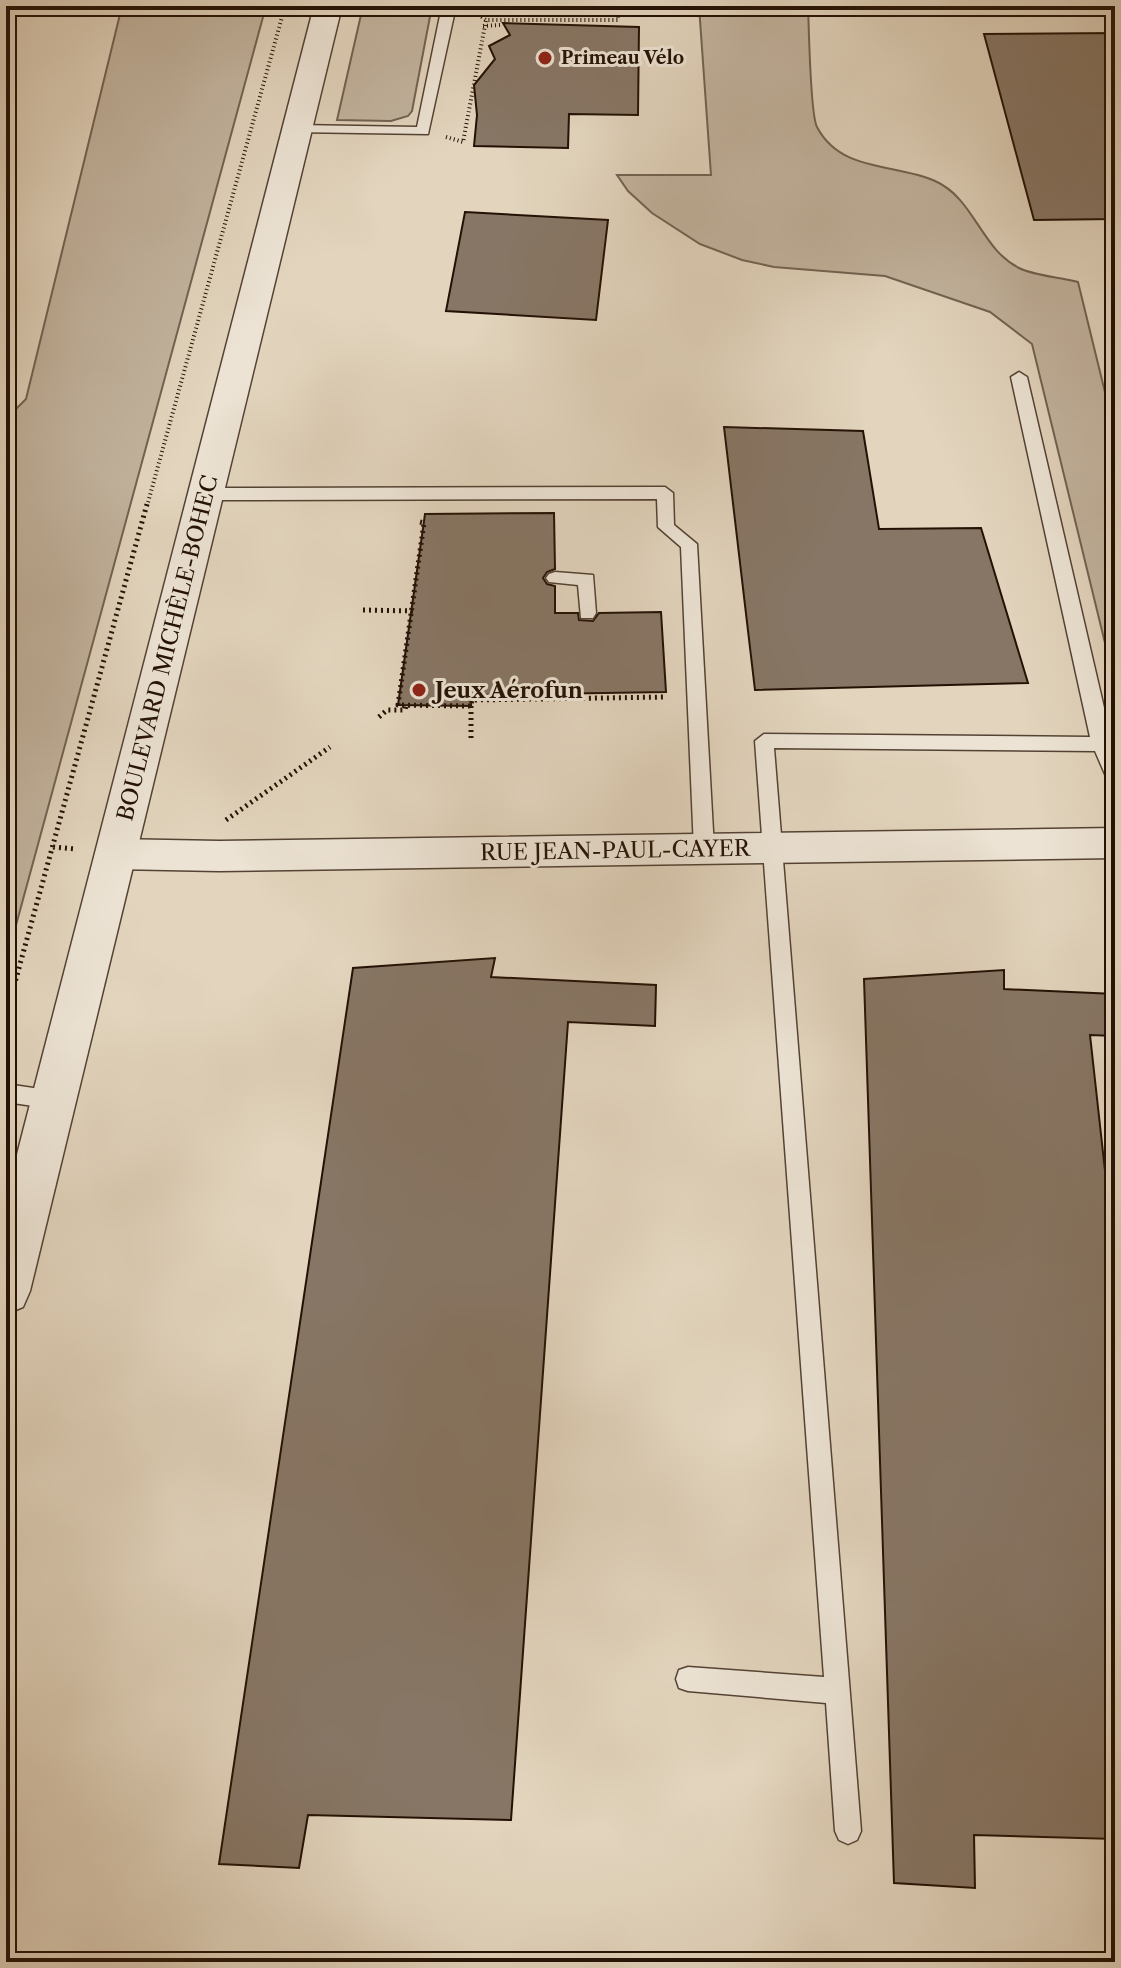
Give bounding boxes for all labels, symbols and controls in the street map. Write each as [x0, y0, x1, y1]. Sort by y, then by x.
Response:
place label: Primeau Vélo [561, 47, 684, 69]
marker: Primeau Vélo [536, 49, 554, 67]
street label: BOULEVARD MICHÈLE-BOHEC [110, 472, 224, 824]
place label: Jeux Aérofun [431, 677, 583, 704]
marker: Jeux Aérofun [410, 681, 428, 699]
street label: RUE JEAN-PAUL-CAYER [480, 835, 751, 866]

